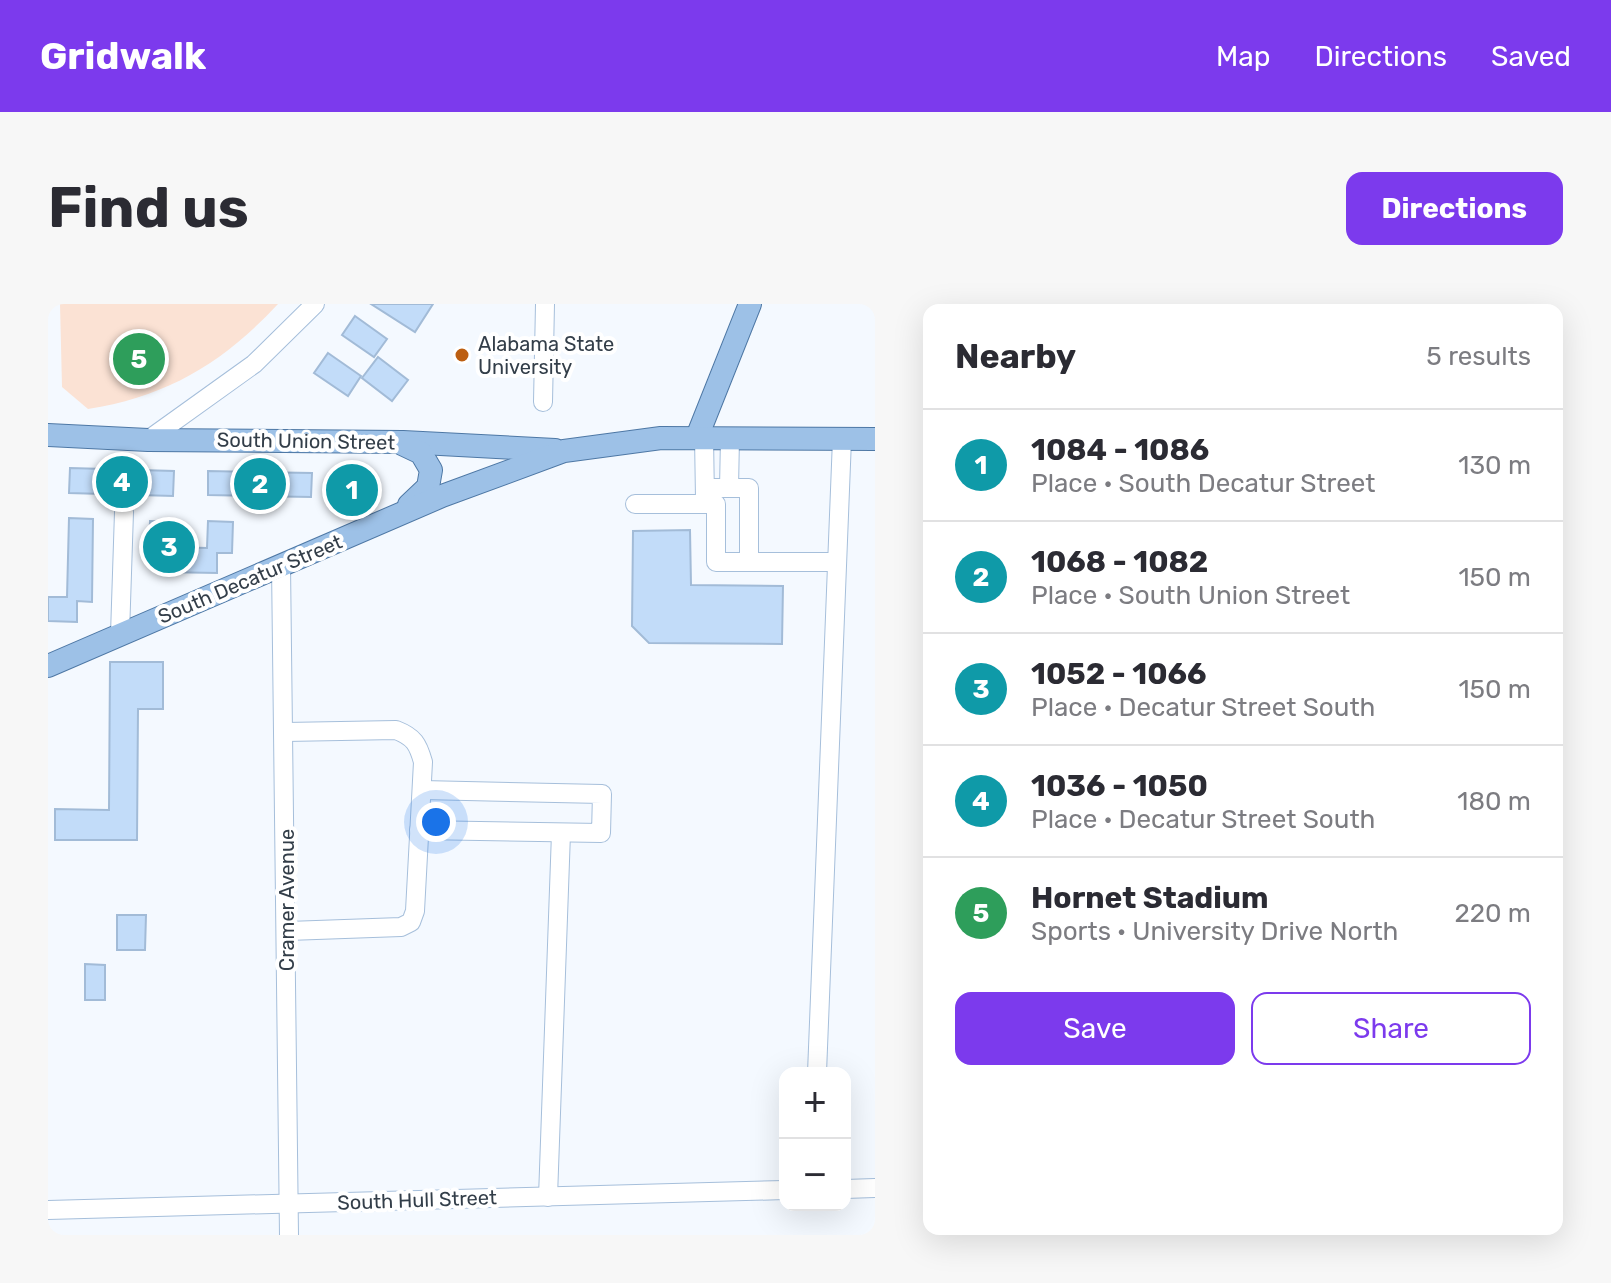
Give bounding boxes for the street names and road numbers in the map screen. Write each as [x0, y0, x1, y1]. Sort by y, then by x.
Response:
street label: South Union Street [217, 427, 395, 455]
street label: South Decatur Street [154, 529, 346, 629]
street label: Cramer Avenue [275, 829, 299, 971]
street label: South Hull Street [337, 1185, 497, 1215]

